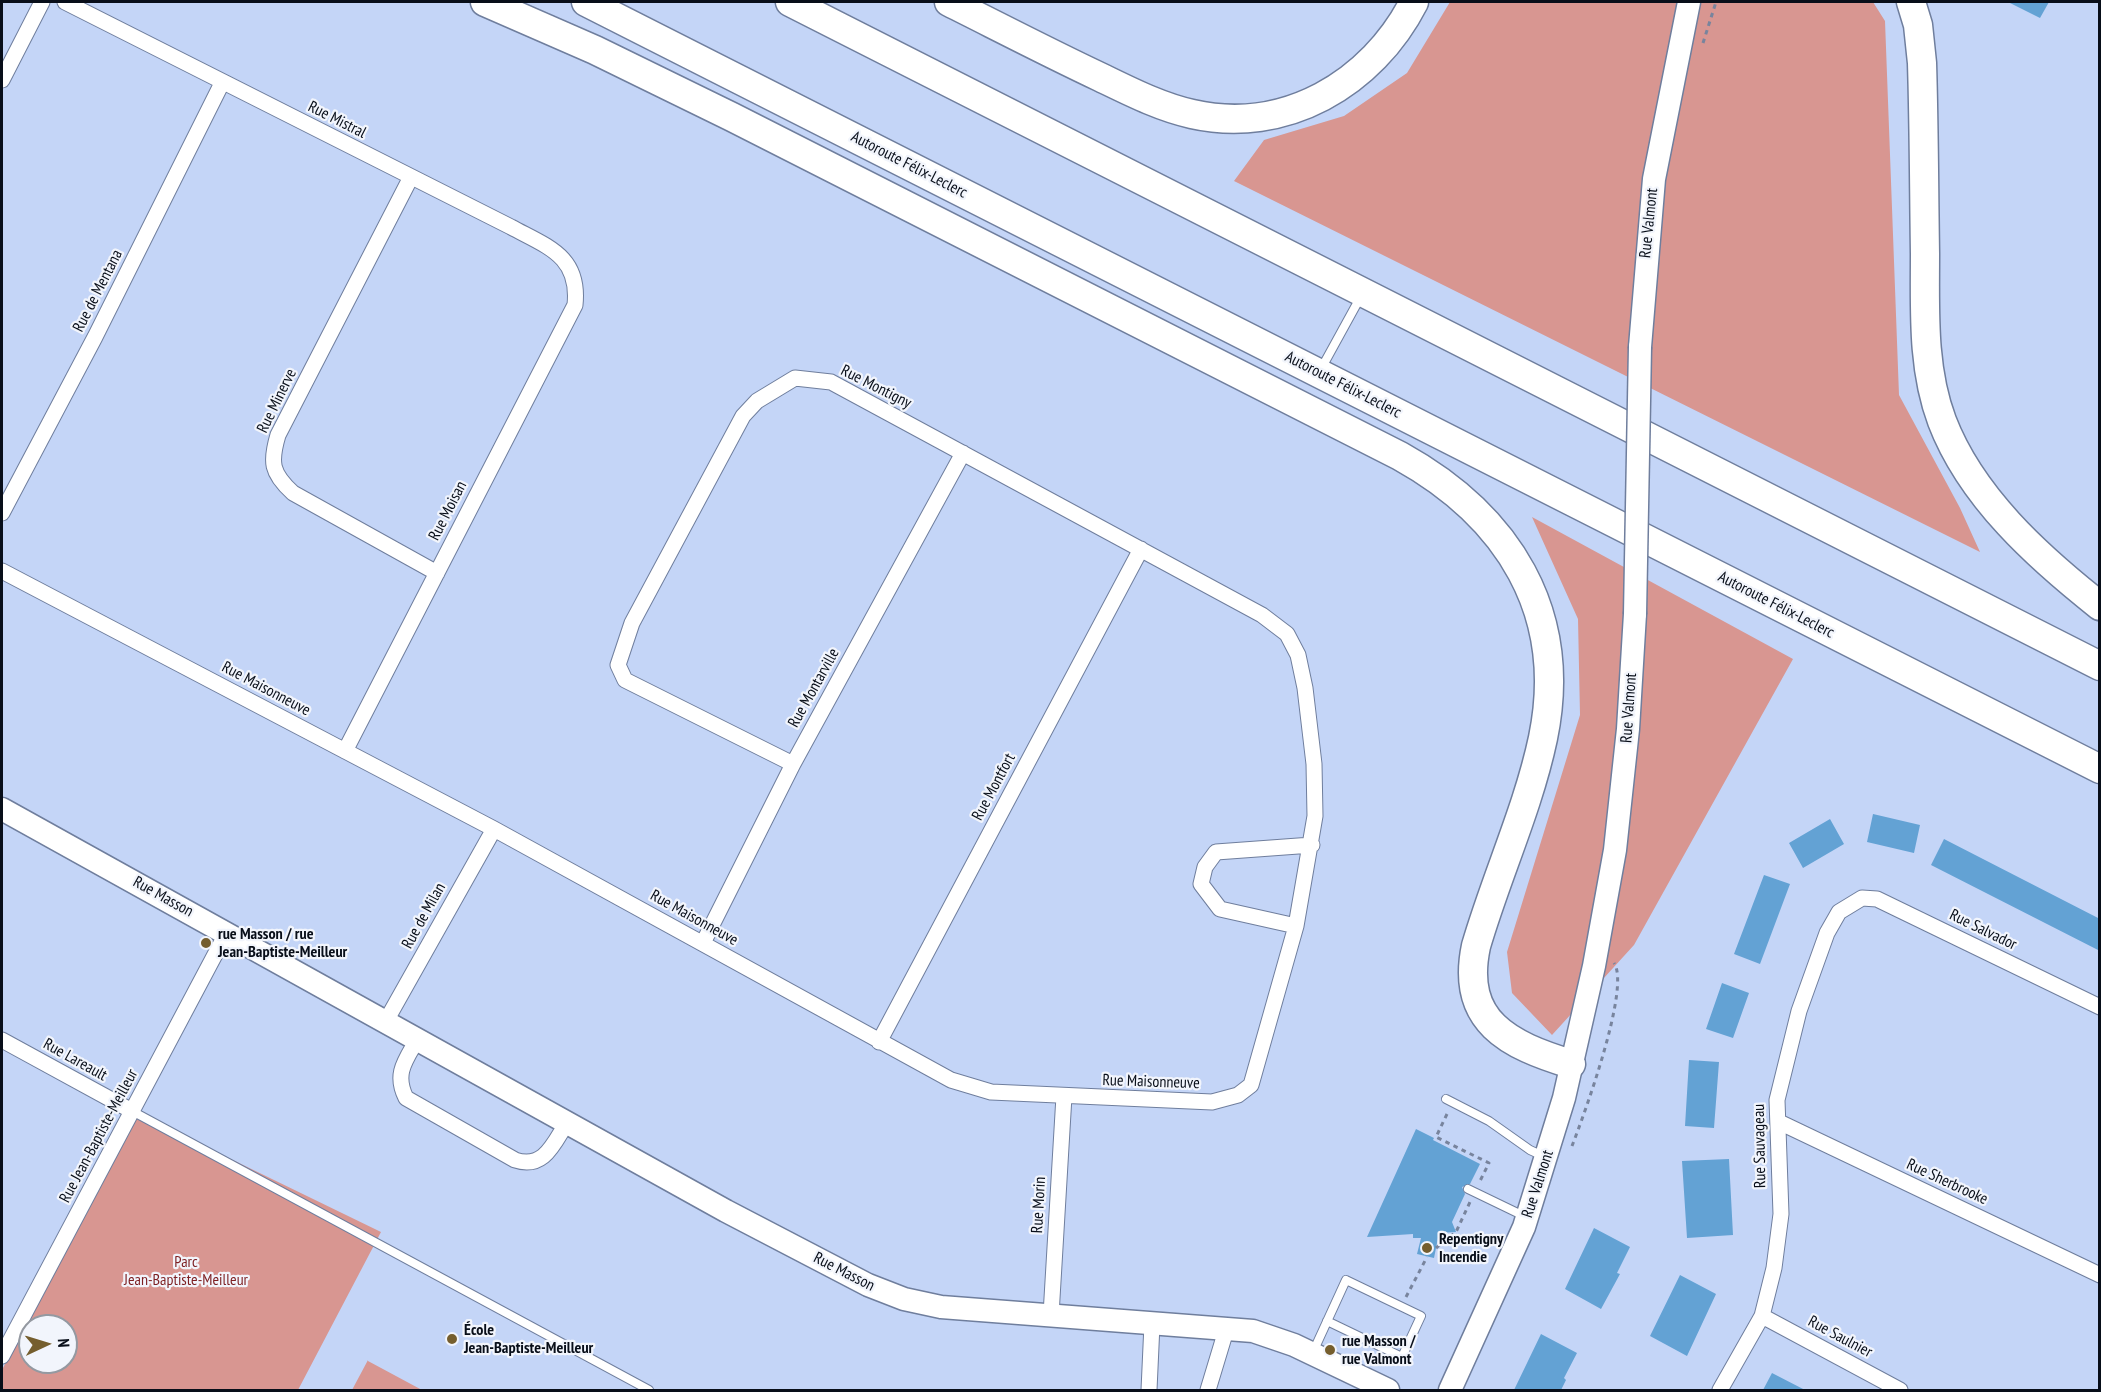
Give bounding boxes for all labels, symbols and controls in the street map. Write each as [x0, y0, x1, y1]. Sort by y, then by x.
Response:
street label: Rue Mistral [305, 97, 369, 143]
street label: Autoroute Félix-Leclerc [848, 127, 970, 203]
street label: Rue Valmont [1636, 187, 1662, 259]
street label: Rue de Mentana [69, 247, 127, 335]
street label: Autoroute Félix-Leclerc [1282, 347, 1404, 423]
street label: Rue Montigny [838, 361, 914, 413]
street label: Rue Minerve [253, 366, 301, 436]
street label: Rue Moisan [425, 478, 471, 544]
street label: Autoroute Félix-Leclerc [1715, 567, 1837, 643]
street label: Rue Montarville [784, 645, 844, 731]
street label: Rue Maisonneuve [218, 658, 314, 720]
street label: Rue Valmont [1617, 672, 1641, 744]
street label: Rue Montfort [968, 750, 1020, 824]
street label: Rue Masson [129, 873, 197, 921]
street label: Rue de Milan [398, 880, 450, 952]
street label: Rue Maisonneuve [647, 886, 741, 950]
street label: Rue Salvador [1946, 905, 2020, 955]
place label: rue Masson / rue Jean-Baptiste-Meilleur [218, 924, 347, 962]
marker: rue Masson / rue Jean-Baptiste-Meilleur [199, 936, 213, 950]
street label: Rue Lareault [40, 1035, 110, 1085]
street label: Rue Jean-Baptiste-Meilleur [56, 1066, 142, 1206]
street label: Rue Maisonneuve [1102, 1071, 1200, 1093]
street label: Rue Sauvageau [1750, 1104, 1770, 1188]
street label: Rue Valmont [1518, 1148, 1558, 1220]
street label: Rue Sherbrooke [1903, 1155, 1991, 1209]
street label: Rue Morin [1028, 1176, 1050, 1234]
place label: Repentigny Incendie [1439, 1229, 1503, 1267]
marker: Repentigny Incendie [1420, 1241, 1434, 1255]
street label: Rue Masson [810, 1248, 878, 1296]
park label: Parc Jean-Baptiste-Meilleur [124, 1252, 248, 1290]
street label: Rue Saulnier [1805, 1312, 1875, 1362]
north arrow [18, 1314, 78, 1374]
place label: École Jean-Baptiste-Meilleur [464, 1320, 593, 1358]
place label: rue Masson / rue Valmont [1342, 1331, 1416, 1369]
marker: École Jean-Baptiste-Meilleur [445, 1332, 459, 1346]
text: N [54, 1338, 74, 1348]
marker: rue Masson / rue Valmont [1323, 1343, 1337, 1357]

